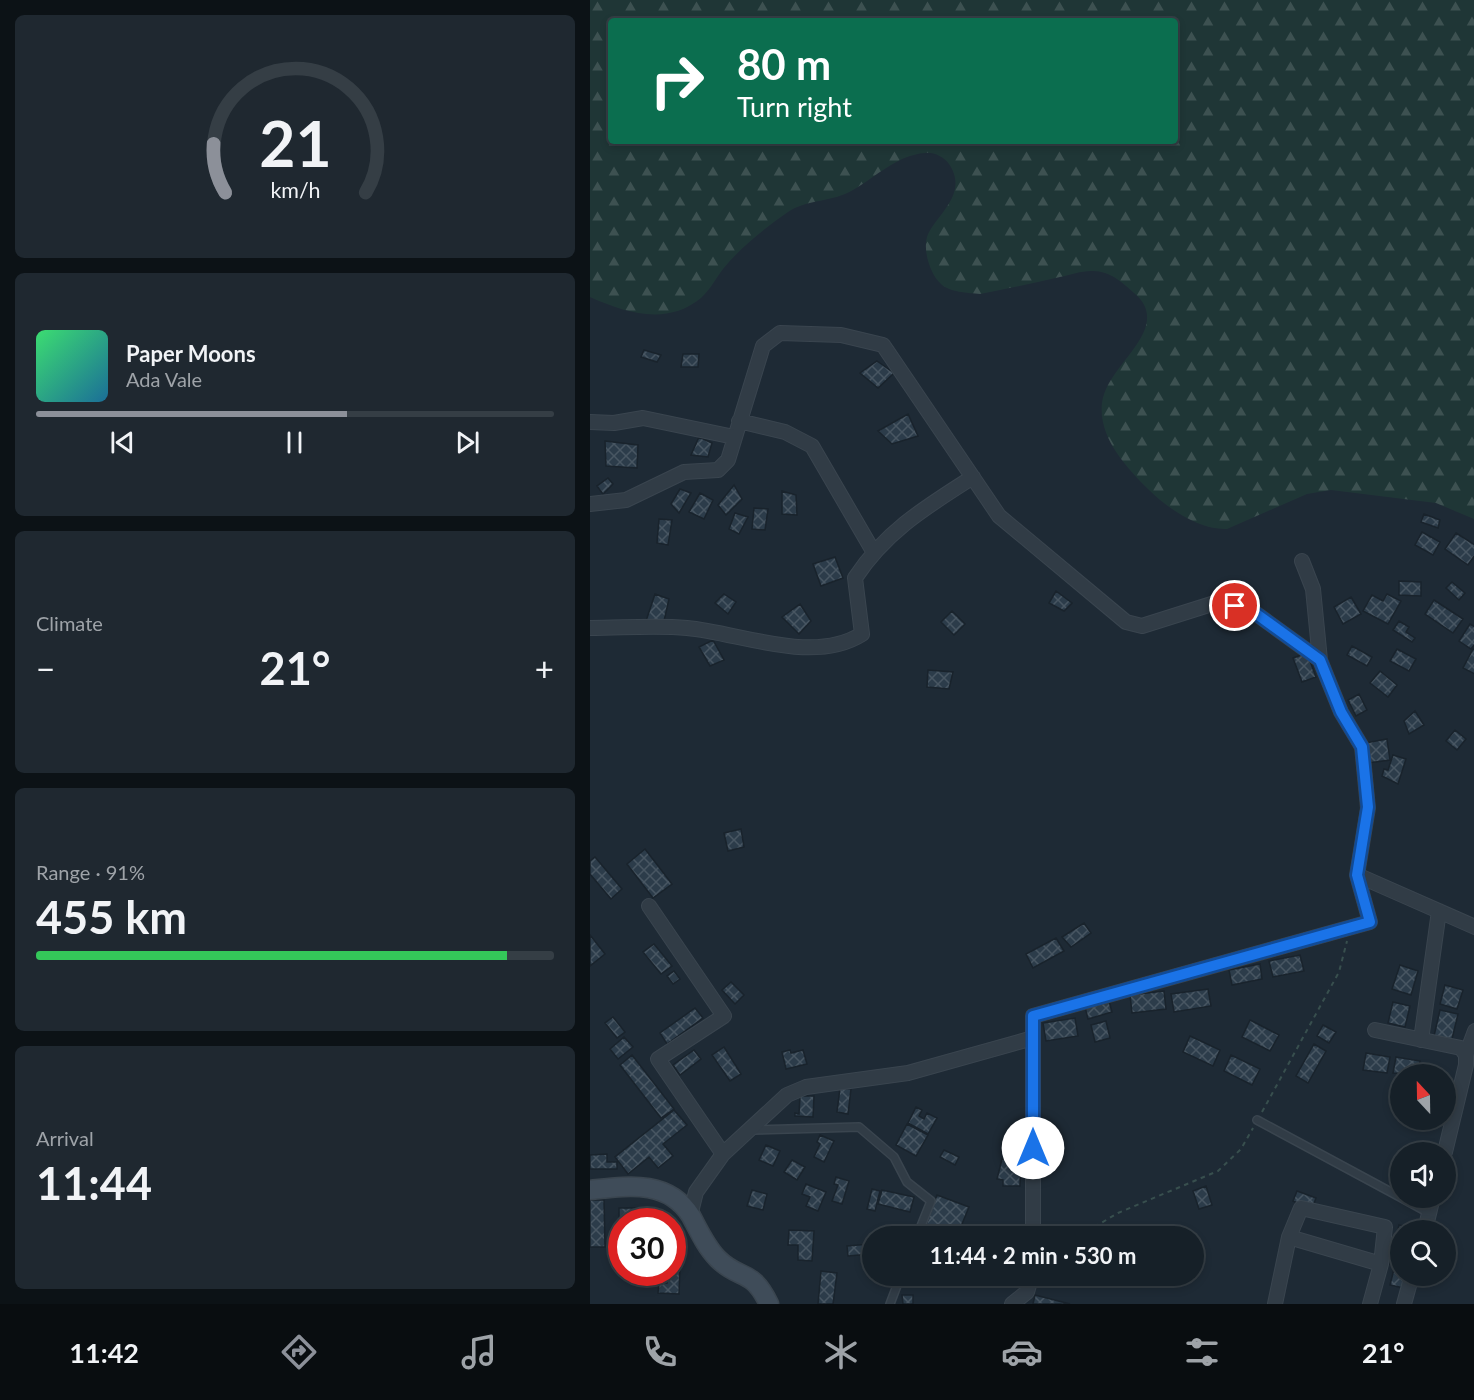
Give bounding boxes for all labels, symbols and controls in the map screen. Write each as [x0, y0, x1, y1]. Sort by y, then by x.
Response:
text: 80 m [737, 39, 831, 89]
icon: right [638, 42, 716, 120]
text: Turn right [737, 90, 852, 123]
text: 21 [259, 106, 331, 181]
text: km/h [270, 178, 320, 204]
text: Paper Moons [126, 340, 256, 367]
text: Ada Vale [126, 367, 202, 391]
icon: previous [106, 426, 139, 459]
icon: pause [278, 426, 311, 459]
icon: next [451, 426, 484, 459]
pin [1209, 580, 1260, 631]
icon: arrive [1218, 589, 1251, 622]
text: Climate [36, 611, 103, 635]
text: 21° [260, 641, 330, 695]
text: − [36, 648, 55, 688]
text: + [535, 648, 554, 688]
text: Range · 91% [36, 860, 145, 884]
text: 455 km [36, 890, 187, 944]
north arrow [1390, 1064, 1456, 1130]
map controls [1390, 1064, 1456, 1286]
position arrow [1001, 1116, 1065, 1180]
text: Arrival [36, 1126, 94, 1150]
button: sound [1390, 1142, 1456, 1208]
text: 11:44 [36, 1156, 152, 1210]
speed limit sign: 30 [608, 1208, 686, 1286]
button: search [1390, 1220, 1456, 1286]
text: 11:44 · 2 min · 530 m [930, 1242, 1136, 1269]
icon: directions [278, 1331, 320, 1373]
icon: music [458, 1331, 500, 1373]
icon: phone [639, 1331, 681, 1373]
icon: climate [820, 1331, 862, 1373]
icon: car [1001, 1331, 1043, 1373]
icon: filters [1181, 1331, 1223, 1373]
text: 11:42 [69, 1336, 139, 1369]
text: 21° [1362, 1336, 1405, 1369]

